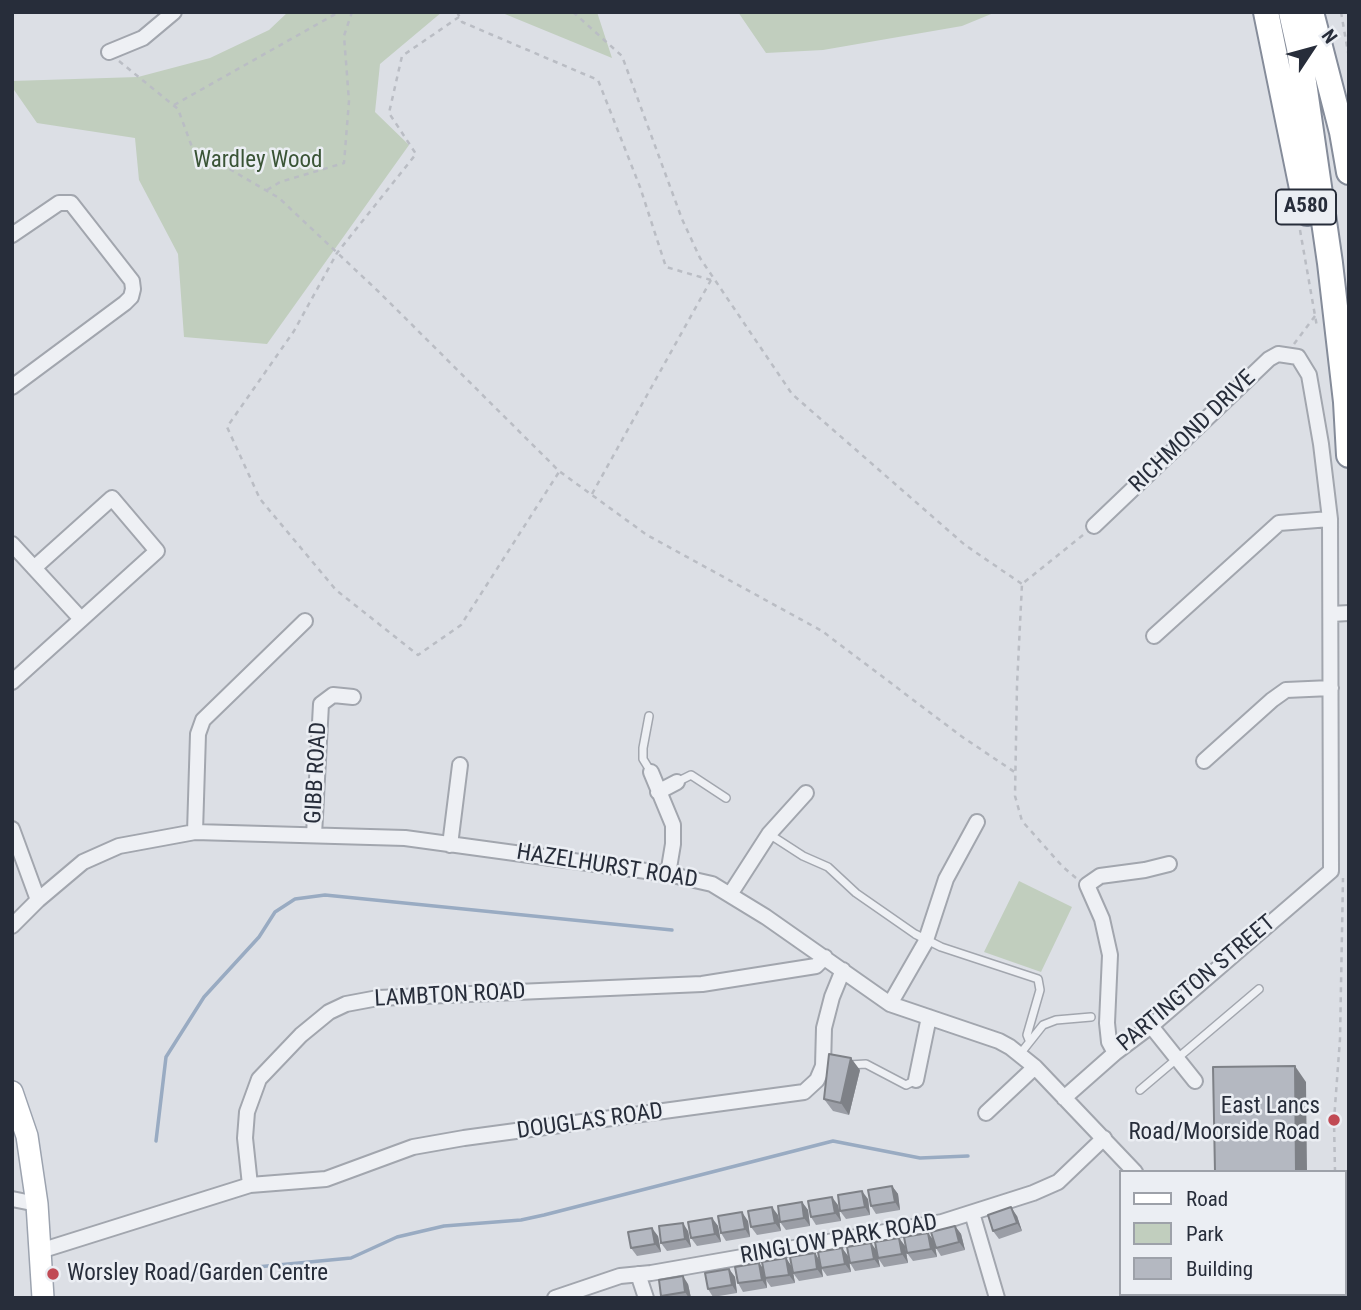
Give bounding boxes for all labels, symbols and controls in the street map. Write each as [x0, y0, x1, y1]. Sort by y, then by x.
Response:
north arrow [1277, 14, 1347, 84]
text: N [1317, 25, 1342, 48]
park label: Wardley Wood [194, 147, 322, 175]
road number: A580 [1276, 190, 1336, 224]
street label: RICHMOND DRIVE [1124, 365, 1262, 499]
street label: GIBB ROAD [301, 721, 333, 825]
street label: HAZELHURST ROAD [515, 839, 699, 895]
street label: PARTINGTON STREET [1112, 910, 1282, 1058]
street label: LAMBTON ROAD [374, 978, 526, 1014]
place label: East Lancs Road/Moorside Road [1128, 1093, 1320, 1147]
street label: DOUGLAS ROAD [515, 1098, 665, 1146]
marker: East Lancs Road/Moorside Road [1326, 1112, 1342, 1128]
legend [1120, 1170, 1347, 1296]
text: Road [1186, 1187, 1228, 1211]
street label: RINGLOW PARK ROAD [738, 1209, 940, 1271]
text: Park [1186, 1222, 1223, 1246]
text: Building [1186, 1257, 1253, 1281]
place label: Worsley Road/Garden Centre [67, 1260, 328, 1288]
marker: Worsley Road/Garden Centre [45, 1266, 61, 1282]

